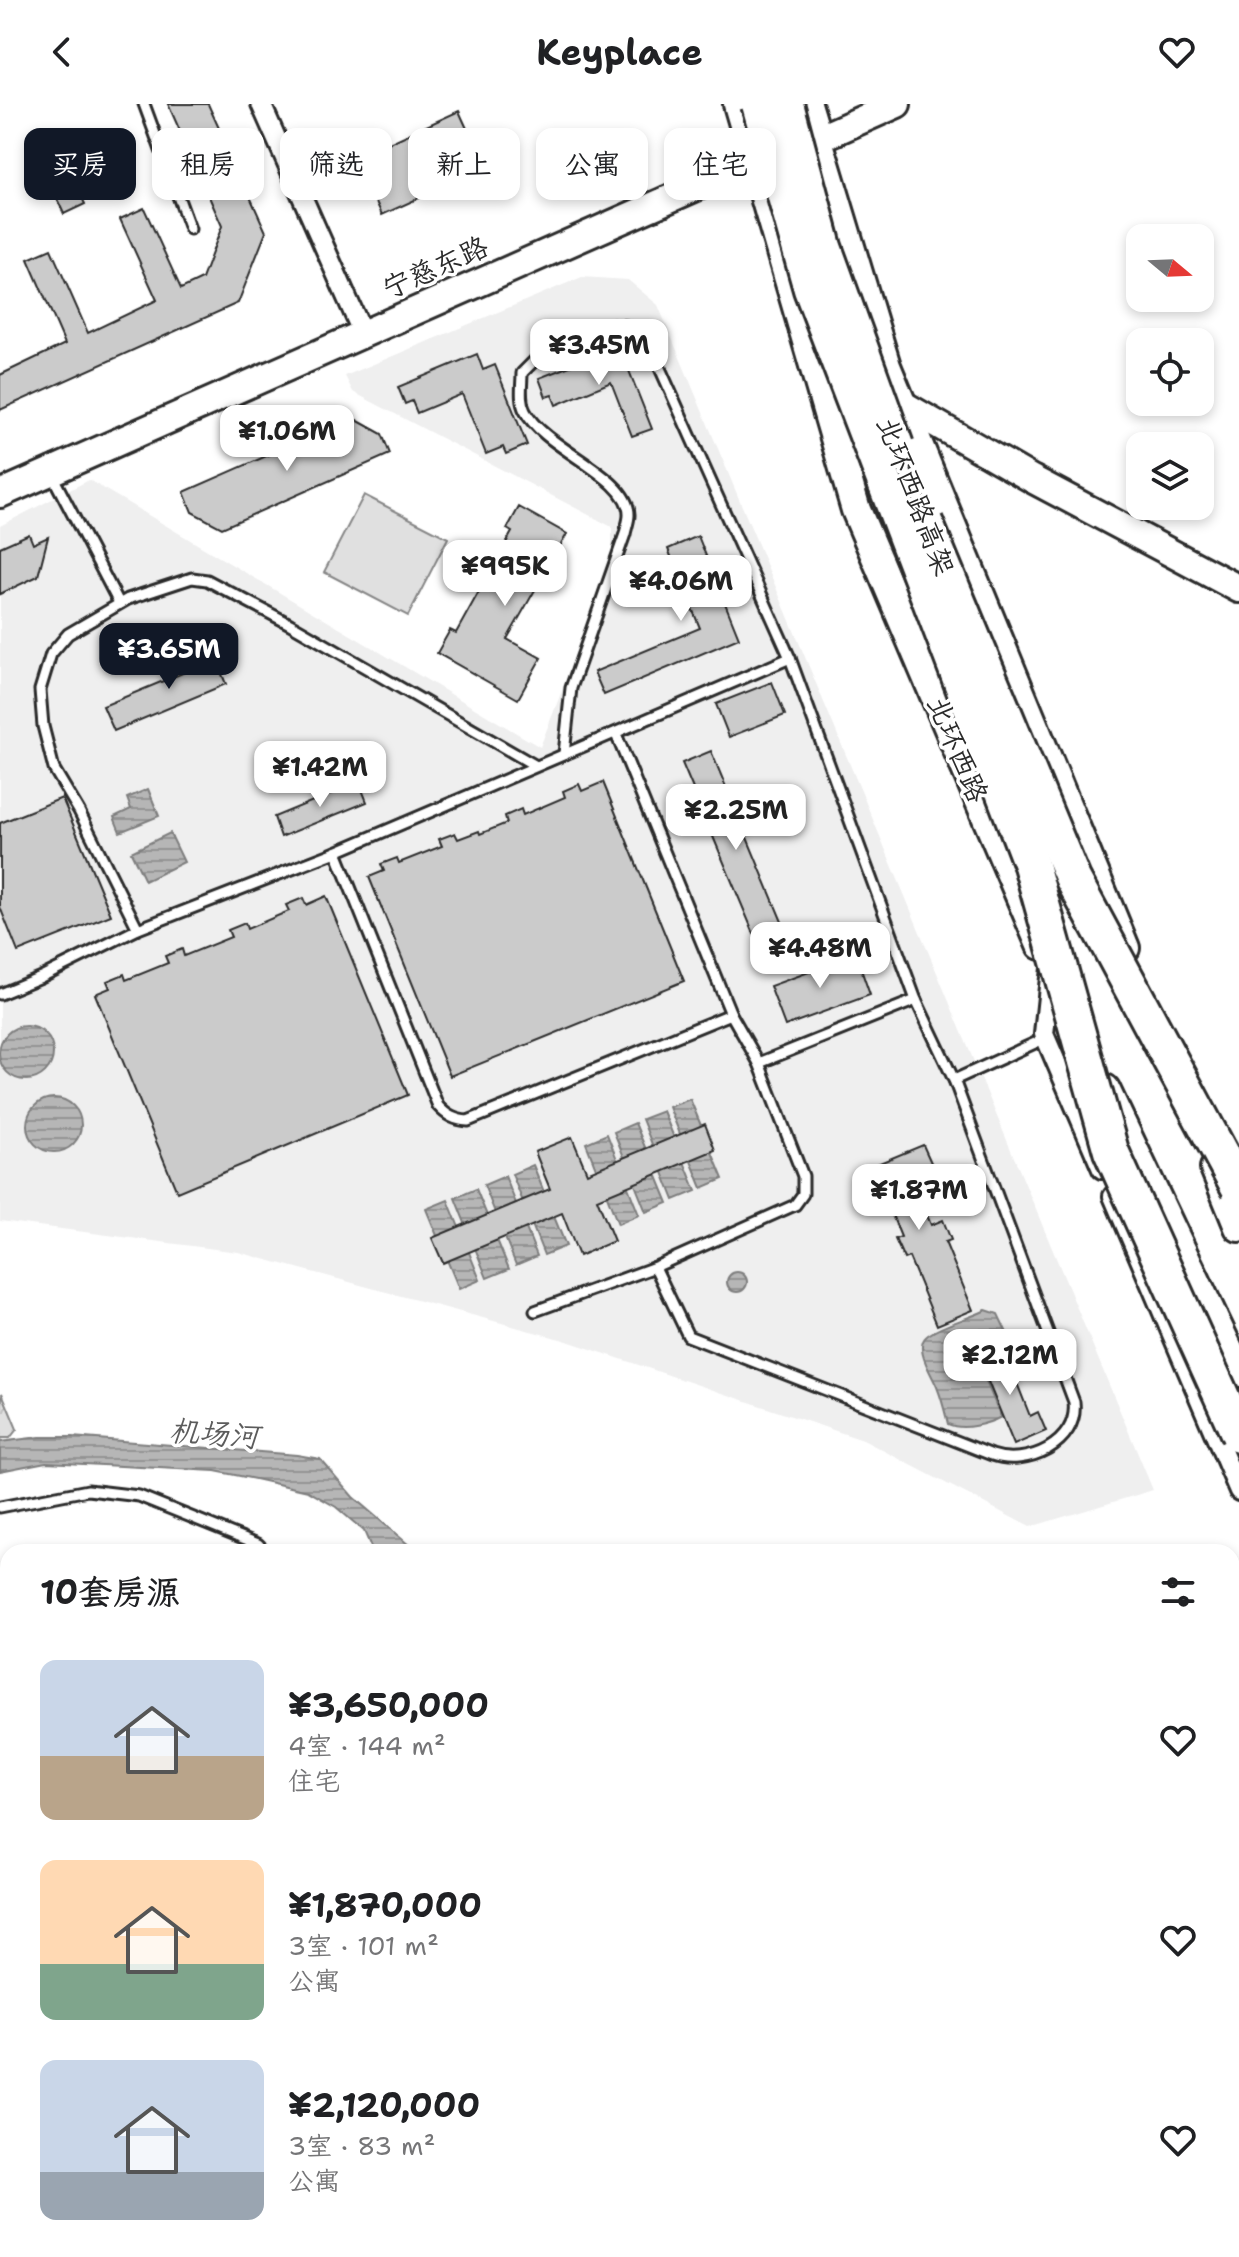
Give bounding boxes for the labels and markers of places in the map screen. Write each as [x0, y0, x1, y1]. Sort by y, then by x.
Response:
pin: ¥3.45M [534, 319, 664, 387]
pin: ¥1.06M [222, 405, 352, 473]
pin: ¥995K [449, 540, 561, 608]
pin: ¥4.06M [616, 555, 746, 623]
pin: ¥3.65M [104, 623, 234, 691]
pin: ¥1.42M [255, 741, 385, 809]
pin: ¥2.25M [671, 784, 801, 852]
pin: ¥4.48M [755, 922, 885, 990]
pin: ¥1.87M [854, 1164, 984, 1232]
pin: ¥2.12M [945, 1329, 1075, 1397]

